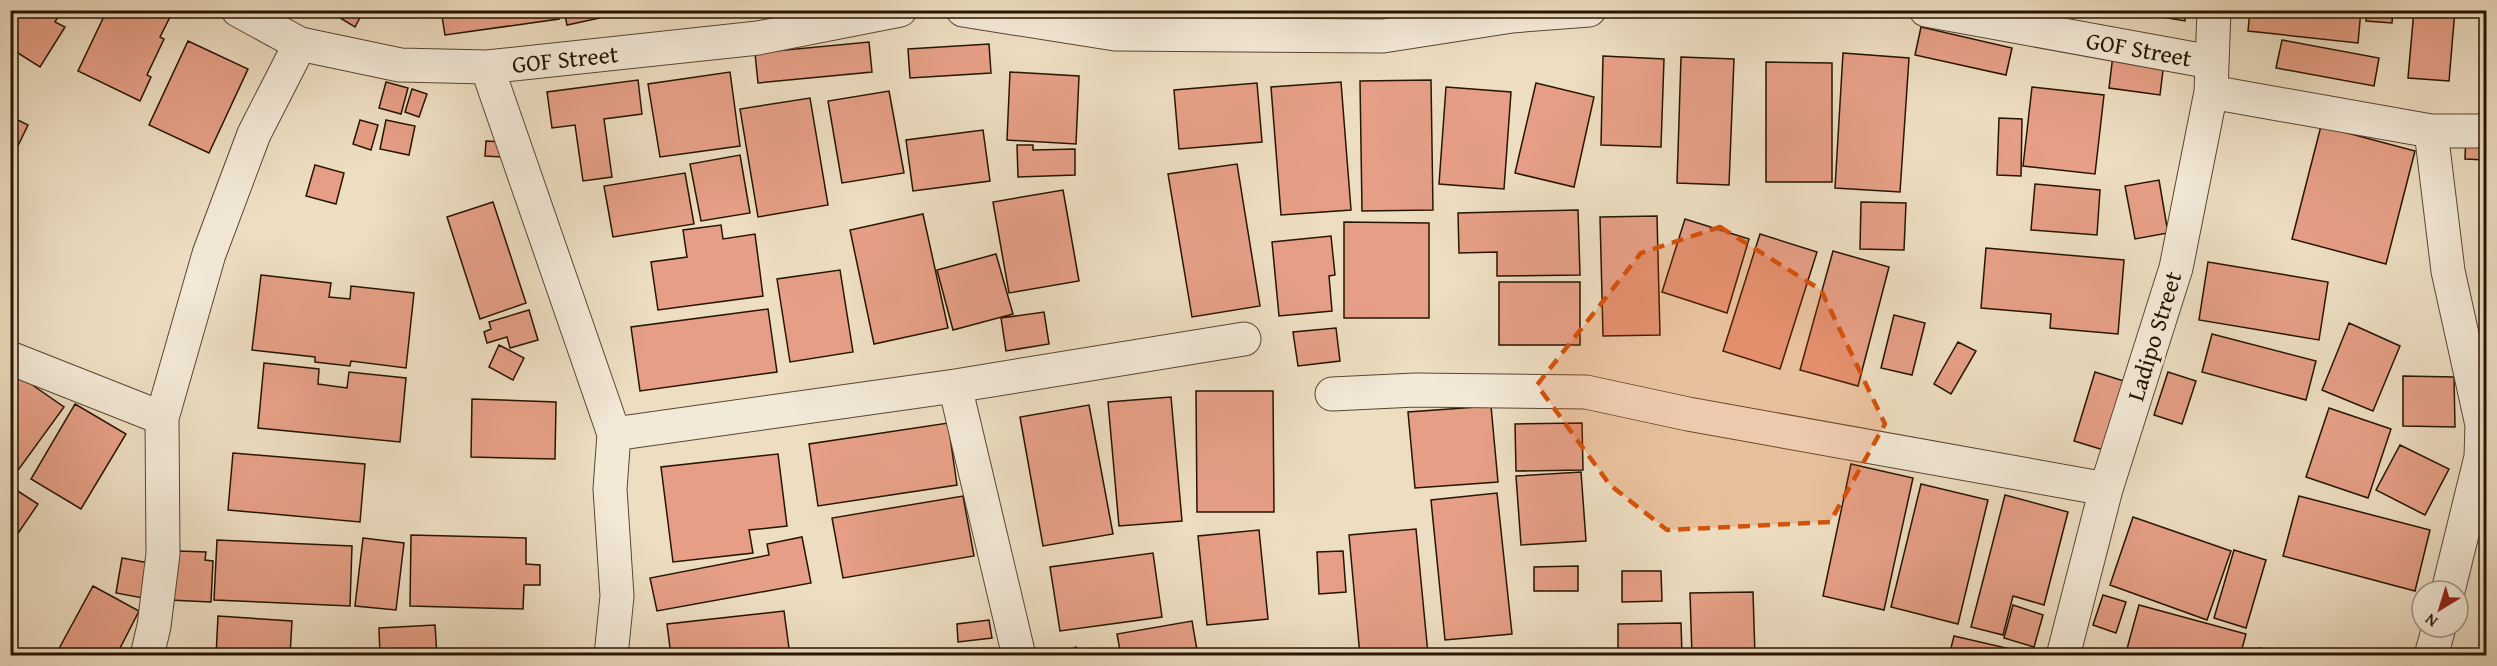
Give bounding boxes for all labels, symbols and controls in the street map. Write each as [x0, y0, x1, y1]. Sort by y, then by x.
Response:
street label: GOF Street [2084, 23, 2195, 76]
street label: GOF Street [510, 36, 620, 82]
street label: Ladipo Street [2118, 266, 2190, 405]
north arrow [2410, 579, 2470, 639]
text: N [2419, 608, 2442, 634]

